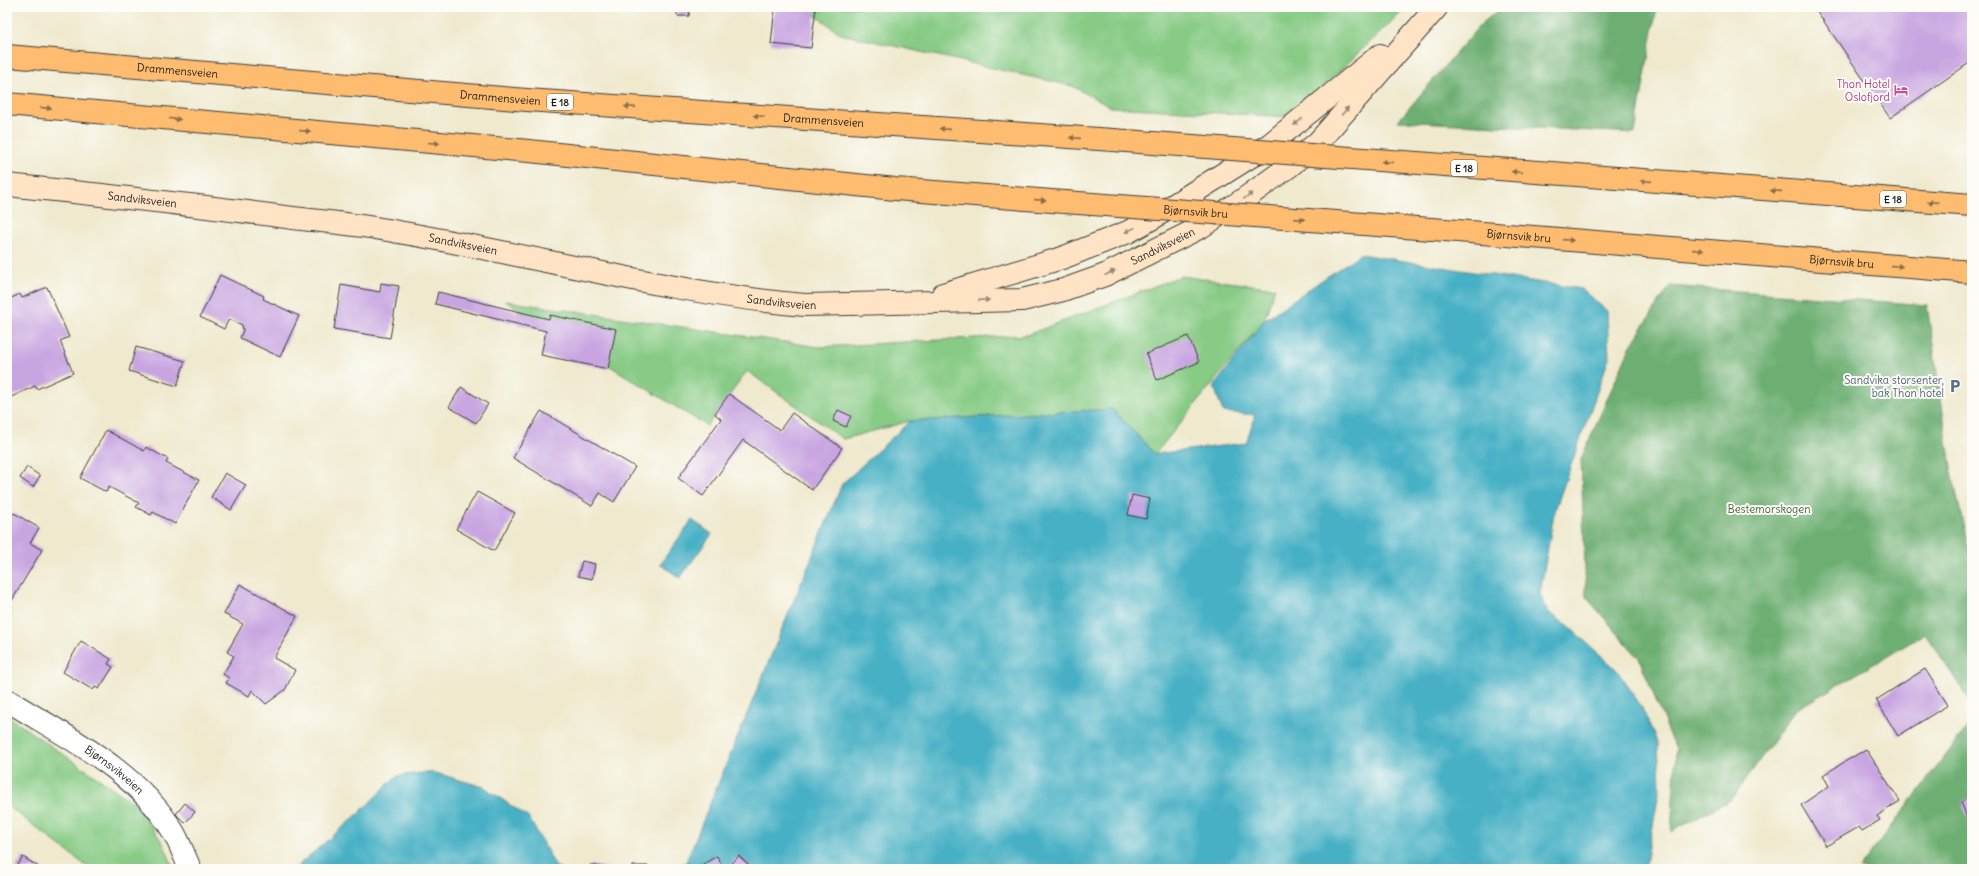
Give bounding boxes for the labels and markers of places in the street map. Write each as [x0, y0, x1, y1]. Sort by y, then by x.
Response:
place label: Thon Hotel Oslofjord [1837, 77, 1891, 104]
hotel icon: Thon Hotel Oslofjord [1893, 82, 1909, 98]
place label: Sandvika storsenter, bak Thon hotel [1844, 373, 1944, 400]
parking icon: Sandvika storsenter, bak Thon hotel [1947, 378, 1963, 394]

